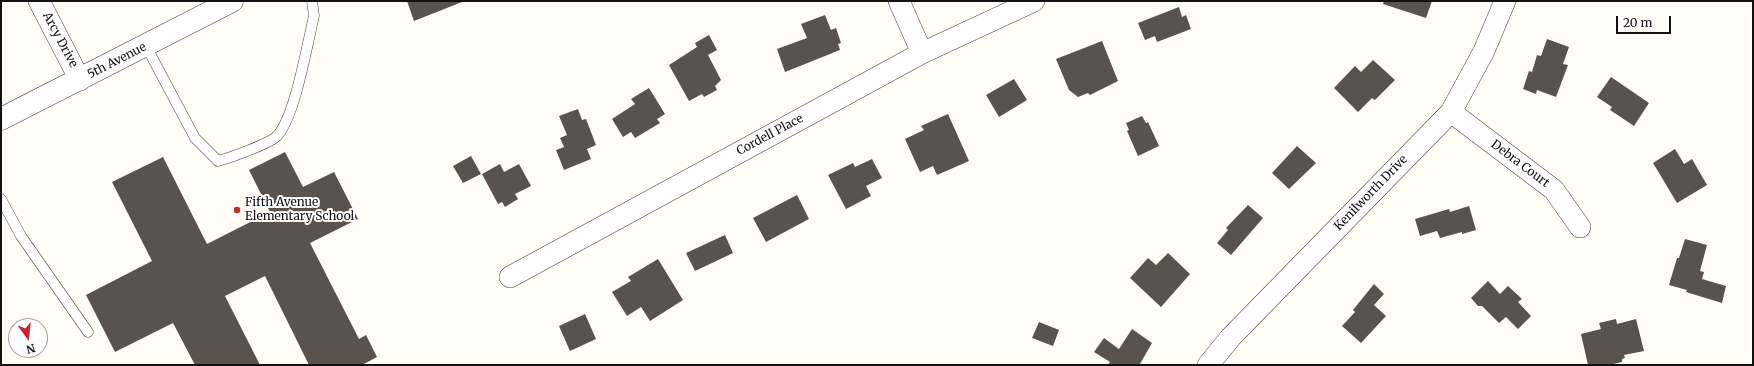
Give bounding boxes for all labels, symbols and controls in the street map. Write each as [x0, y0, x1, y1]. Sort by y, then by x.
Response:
scale bar [1618, 8, 1673, 34]
street label: Arcy Drive [39, 10, 81, 70]
text: 20 m [1623, 15, 1652, 30]
street label: 5th Avenue [85, 40, 149, 82]
street label: Cordell Place [734, 111, 806, 159]
street label: Debra Court [1488, 137, 1552, 191]
street label: Kenilworth Drive [1331, 152, 1411, 234]
place label: Fifth Avenue Elementary School [245, 196, 354, 224]
marker: Fifth Avenue Elementary School [232, 205, 242, 215]
north arrow [8, 318, 48, 358]
text: N [25, 341, 37, 357]

